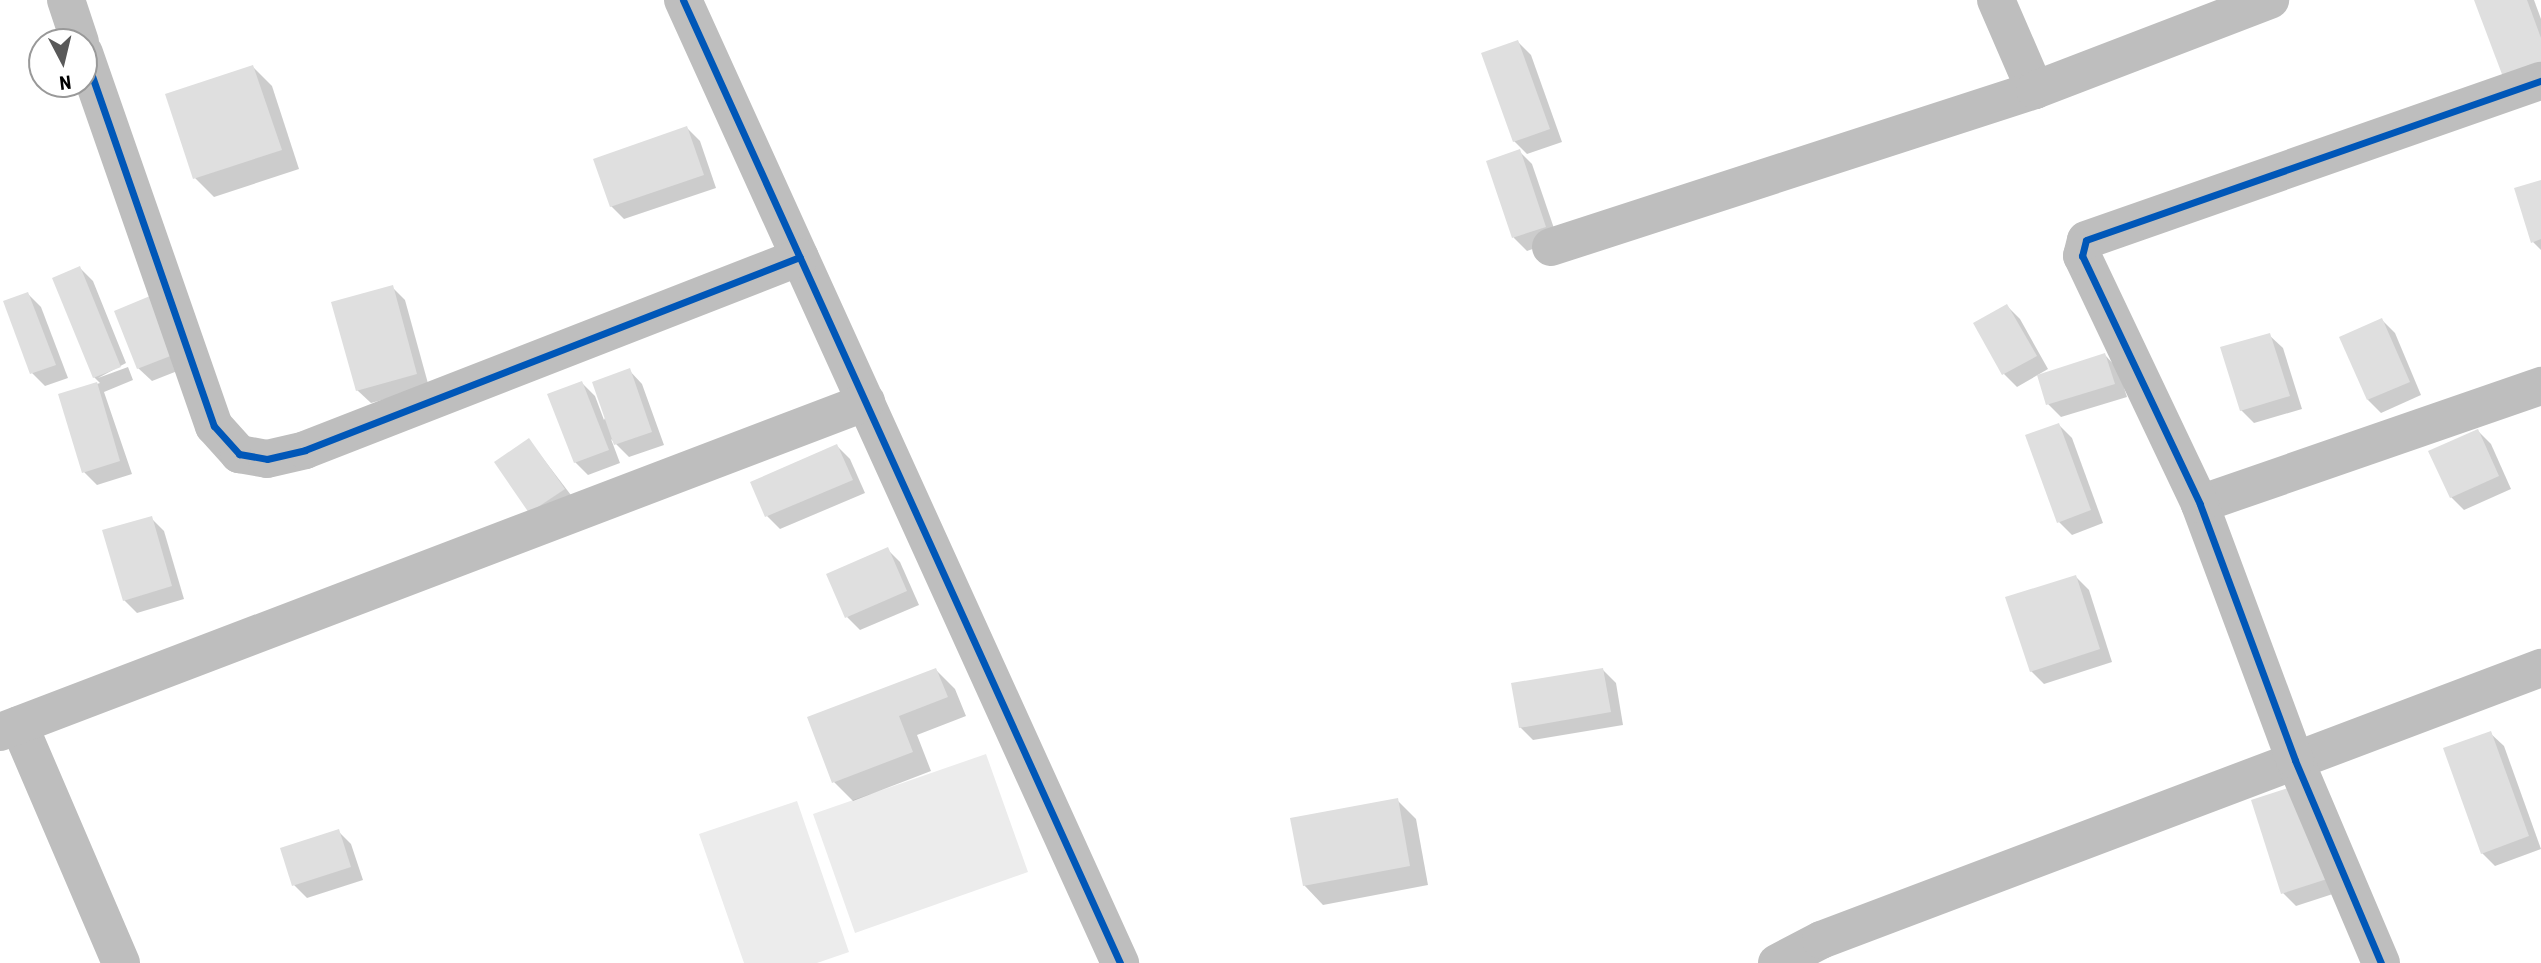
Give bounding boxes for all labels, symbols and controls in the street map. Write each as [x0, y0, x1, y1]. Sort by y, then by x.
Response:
north arrow [28, 28, 98, 98]
text: N [58, 70, 73, 94]

